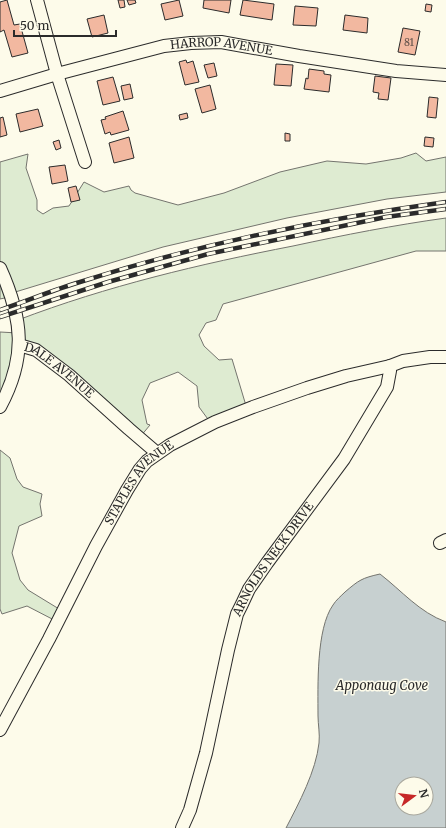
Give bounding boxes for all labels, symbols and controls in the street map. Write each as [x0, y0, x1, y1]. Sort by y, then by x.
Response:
scale bar [14, 12, 116, 38]
text: 50 m [20, 18, 49, 33]
street label: HARROP AVENUE [170, 34, 274, 58]
house number: 81 [404, 36, 415, 49]
street label: DALE AVENUE [23, 339, 98, 401]
street label: STAPLES AVENUE [101, 437, 176, 528]
street label: ARNOLDS NECK DRIVE [229, 499, 317, 620]
water label: Apponaug Cove [335, 677, 429, 694]
north arrow [394, 776, 434, 816]
text: N [416, 787, 432, 800]

